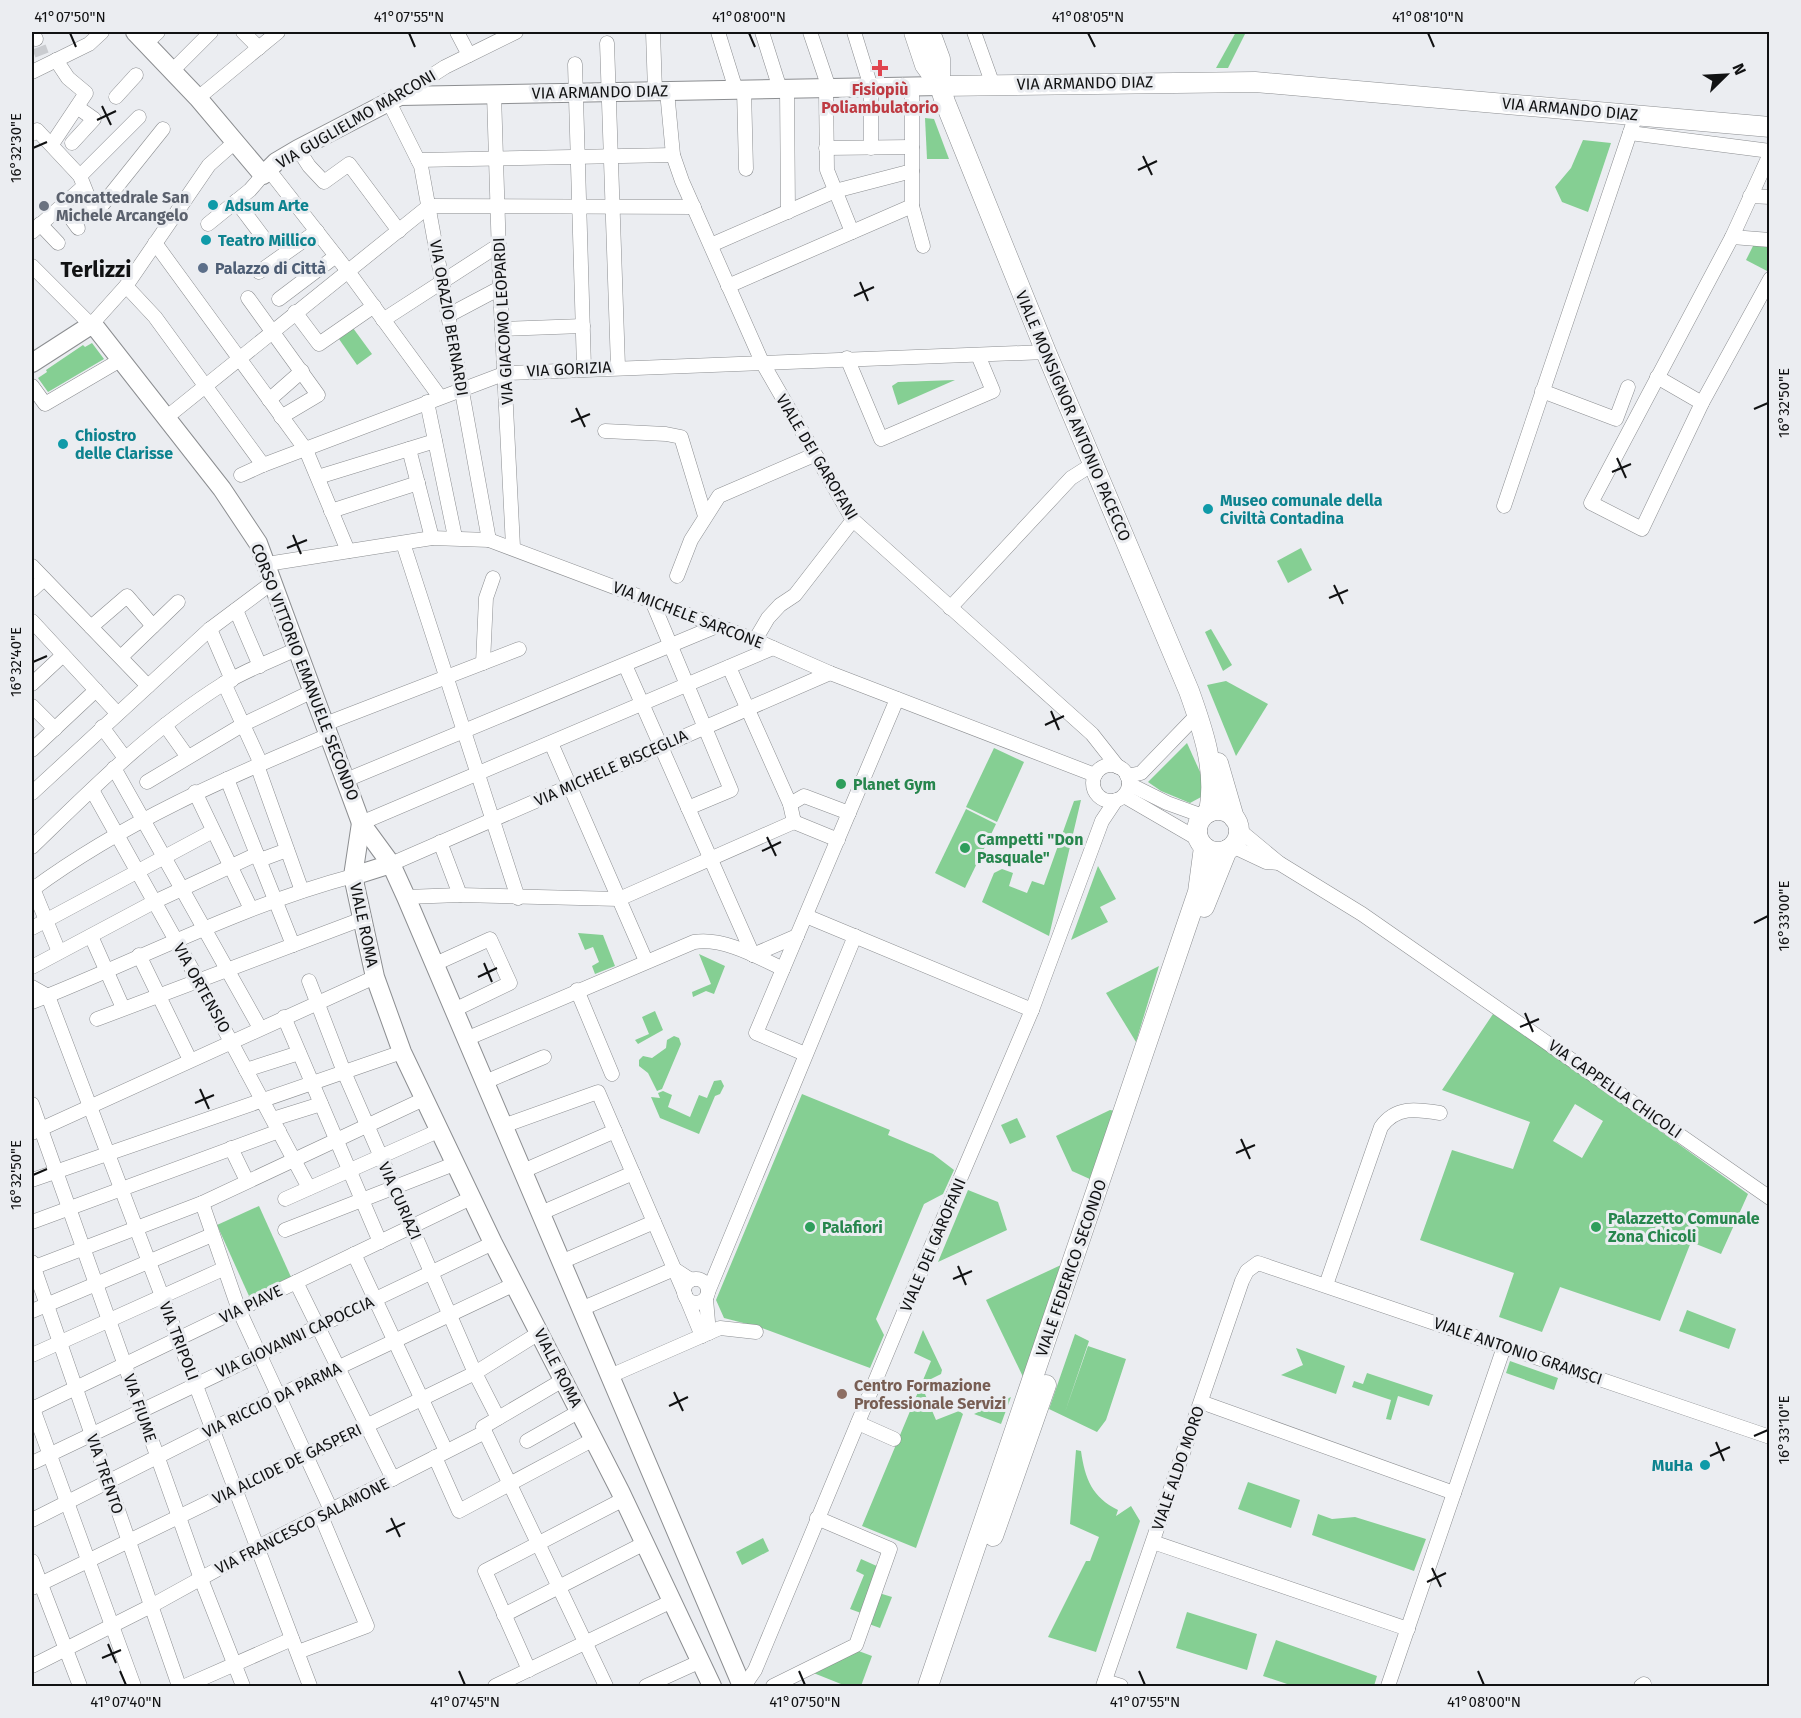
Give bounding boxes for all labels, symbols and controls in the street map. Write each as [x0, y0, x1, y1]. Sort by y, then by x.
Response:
text: 41°07'50"N [34, 8, 106, 26]
text: 41°07'55"N [374, 8, 444, 26]
text: 41°08'00"N [712, 8, 786, 26]
text: 41°08'05"N [1052, 8, 1124, 26]
text: 41°08'10"N [1392, 8, 1464, 26]
north arrow [1696, 45, 1756, 105]
marker: Fisiopiù Poliambulatorio [871, 59, 889, 77]
text: N [1728, 60, 1750, 78]
street label: VIA GUGLIELMO MARCONI [273, 66, 439, 172]
street label: VIA ARMANDO DIAZ [1017, 72, 1153, 94]
place label: Fisiopiù Poliambulatorio [821, 80, 939, 117]
street label: VIA ARMANDO DIAZ [532, 81, 668, 103]
street label: VIA ARMANDO DIAZ [1501, 94, 1639, 124]
text: 16°32'30"E [7, 113, 25, 183]
place label: Concattedrale San Michele Arcangelo [56, 188, 189, 225]
place label: Adsum Arte [224, 196, 309, 215]
marker: Adsum Arte [206, 198, 220, 212]
marker: Concattedrale San Michele Arcangelo [37, 199, 51, 213]
place label: Teatro Millico [218, 231, 316, 250]
marker: Teatro Millico [199, 233, 213, 247]
street label: VIA GIACOMO LEOPARDI [489, 237, 517, 405]
street label: VIA ORAZIO BERNARDI [426, 238, 472, 398]
district label: Terlizzi [61, 256, 131, 283]
place label: Palazzo di Città [215, 259, 326, 278]
marker: Palazzo di Città [196, 261, 210, 275]
street label: VIALE MONSIGNOR ANTONIO PACECCO [1011, 288, 1135, 544]
street label: VIA GORIZIA [526, 357, 613, 381]
text: 16°32'50"E [1775, 368, 1793, 438]
street label: VIALE DEI GAROFANI [772, 391, 862, 523]
place label: Chiostro delle Clarisse [75, 426, 173, 463]
marker: Chiostro delle Clarisse [56, 437, 70, 451]
place label: Museo comunale della Civiltà Contadina [1220, 491, 1383, 528]
marker: Museo comunale della Civiltà Contadina [1201, 502, 1215, 516]
street label: CORSO VITTORIO EMANUELE SECONDO [247, 541, 363, 803]
street label: VIA MICHELE SARCONE [610, 577, 766, 653]
text: 16°32'40"E [7, 627, 25, 697]
street label: VIA MICHELE BISCEGLIA [531, 725, 691, 810]
place label: Planet Gym [853, 775, 936, 794]
marker: Planet Gym [834, 777, 848, 791]
place label: Campetti "Don Pasquale" [977, 830, 1083, 867]
marker: Campetti "Don Pasquale" [958, 841, 972, 855]
street label: VIALE ROMA [346, 881, 382, 970]
text: 16°33'00"E [1775, 881, 1793, 951]
street label: VIA ORTENSIO [170, 940, 234, 1036]
street label: VIA CAPPELLA CHICOLI [1545, 1036, 1685, 1142]
text: 16°32'50"E [7, 1140, 25, 1210]
street label: VIA CURIAZI [374, 1159, 426, 1243]
street label: VIALE DEI GAROFANI [896, 1175, 970, 1315]
street label: VIALE FEDERICO SECONDO [1032, 1177, 1110, 1359]
place label: Palazzetto Comunale Zona Chicoli [1608, 1209, 1760, 1246]
place label: Palafiori [822, 1218, 883, 1237]
marker: Palafiori [803, 1220, 817, 1234]
marker: Palazzetto Comunale Zona Chicoli [1589, 1220, 1603, 1234]
street label: VIA PIAVE [217, 1281, 285, 1327]
street label: VIA GIOVANNI CAPOCCIA [213, 1292, 377, 1382]
street label: VIA TRIPOLI [155, 1299, 203, 1383]
street label: VIALE ANTONIO GRAMSCI [1431, 1313, 1605, 1389]
street label: VIALE ROMA [530, 1326, 586, 1411]
street label: VIA RICCIO DA PARMA [200, 1358, 345, 1442]
street label: VIA FIUME [119, 1371, 161, 1445]
place label: Centro Formazione Professionale Servizi [854, 1376, 1006, 1413]
marker: Centro Formazione Professionale Servizi [835, 1387, 849, 1401]
text: 16°33'10"E [1775, 1395, 1793, 1465]
street label: VIALE ALDO MORO [1148, 1403, 1208, 1533]
street label: VIA ALCIDE DE GASPERI [209, 1420, 365, 1508]
street label: VIA TRENTO [82, 1432, 128, 1516]
place label: MuHa [1652, 1456, 1693, 1475]
marker: MuHa [1698, 1458, 1712, 1472]
street label: VIA FRANCESCO SALAMONE [212, 1474, 392, 1578]
text: 41°07'40"N [90, 1693, 162, 1711]
text: 41°07'45"N [430, 1693, 500, 1711]
text: 41°07'50"N [769, 1693, 841, 1711]
text: 41°07'55"N [1110, 1693, 1180, 1711]
text: 41°08'00"N [1447, 1693, 1521, 1711]

